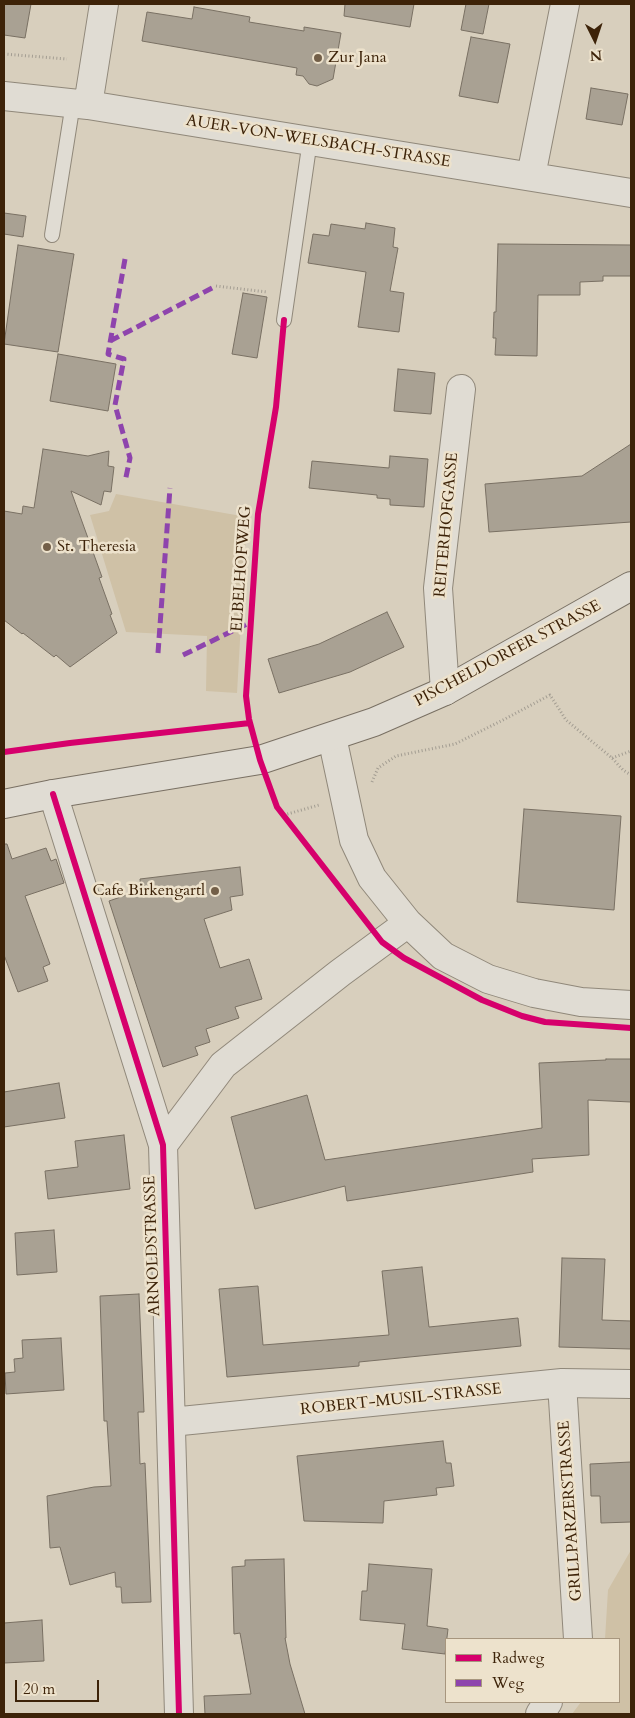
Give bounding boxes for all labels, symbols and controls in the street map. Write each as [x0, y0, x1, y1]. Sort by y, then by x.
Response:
north arrow [570, 15, 620, 65]
text: N [589, 46, 603, 65]
place label: Zur Jana [328, 48, 387, 68]
marker: Zur Jana [312, 52, 324, 64]
street label: AUER-VON-WELSBACH-STRASSE [185, 112, 451, 172]
street label: REITERHOFGASSE [431, 452, 463, 598]
street label: ELBELHOFWEG [228, 505, 256, 633]
place label: St. Theresia [57, 537, 136, 557]
marker: St. Theresia [41, 541, 53, 553]
street label: PISCHELDORFER STRASSE [411, 597, 605, 711]
place label: Cafe Birkengartl [92, 881, 205, 901]
marker: Cafe Birkengartl [209, 885, 221, 897]
street label: ARNOLDSTRASSE [141, 1175, 165, 1317]
street label: ROBERT-MUSIL-STRASSE [299, 1380, 503, 1420]
street label: GRILLPARZERSTRASSE [555, 1420, 587, 1602]
legend [445, 1638, 620, 1703]
text: Radweg [492, 1648, 544, 1668]
scale bar [18, 1670, 101, 1702]
text: Weg [492, 1673, 524, 1693]
text: 20 m [23, 1679, 55, 1699]

